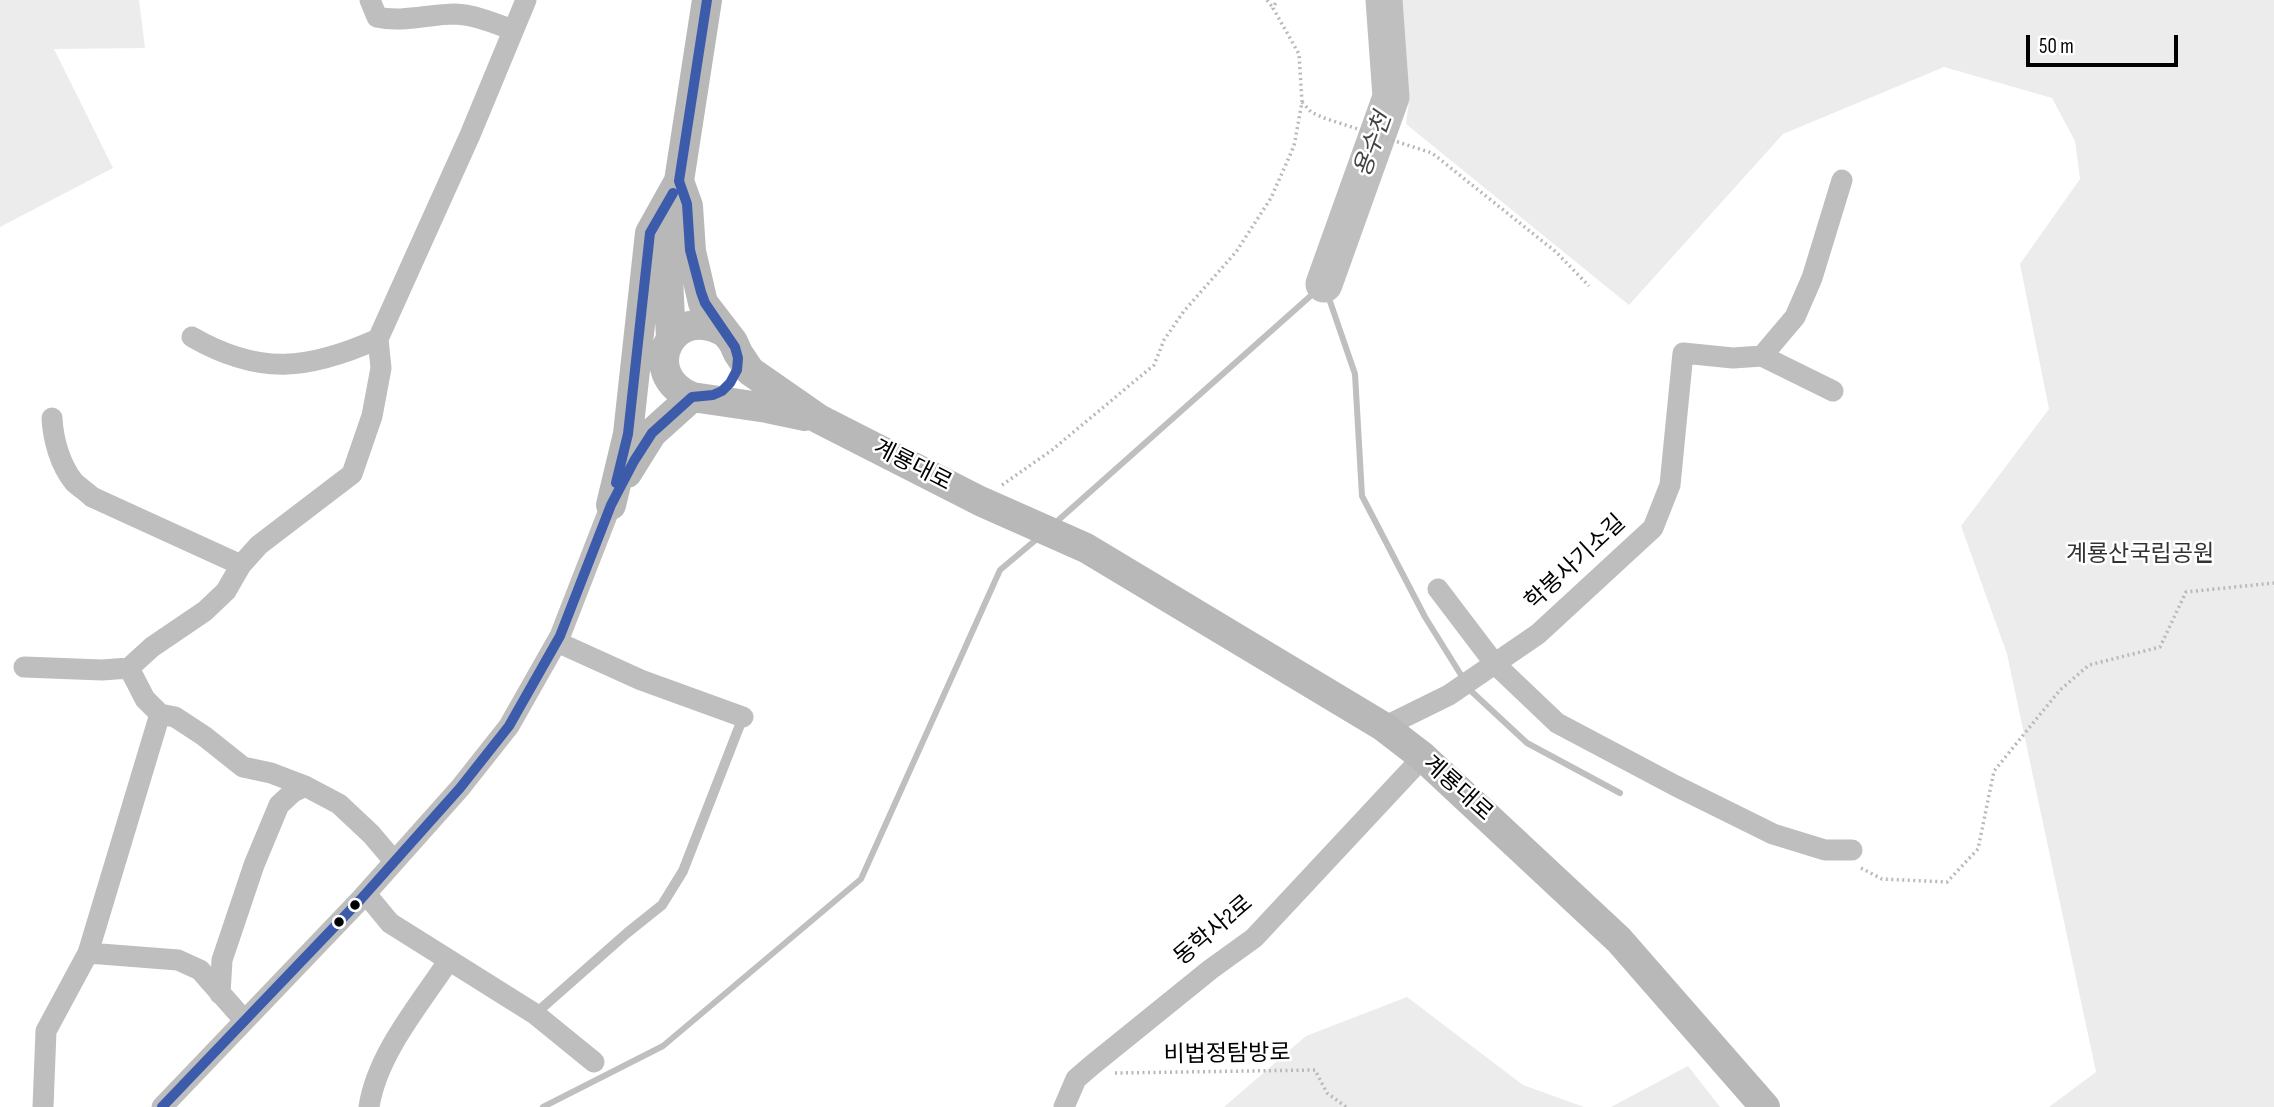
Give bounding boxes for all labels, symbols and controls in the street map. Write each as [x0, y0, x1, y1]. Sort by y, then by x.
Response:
scale bar [2029, 21, 2181, 65]
text: 50 m [2039, 34, 2074, 59]
water label: 용수천 [1349, 109, 1399, 181]
street label: 계룡대로 [868, 434, 956, 498]
street label: 학봉사기소길 [1520, 510, 1632, 616]
park label: 계룡산국립공원 [2066, 541, 2214, 569]
street label: 계룡대로 [1416, 750, 1498, 828]
street label: 동학사2로 [1169, 890, 1259, 972]
unlabelled marker [348, 898, 362, 912]
unlabelled marker [332, 915, 346, 929]
street label: 비법정탐방로 [1163, 1040, 1291, 1070]

